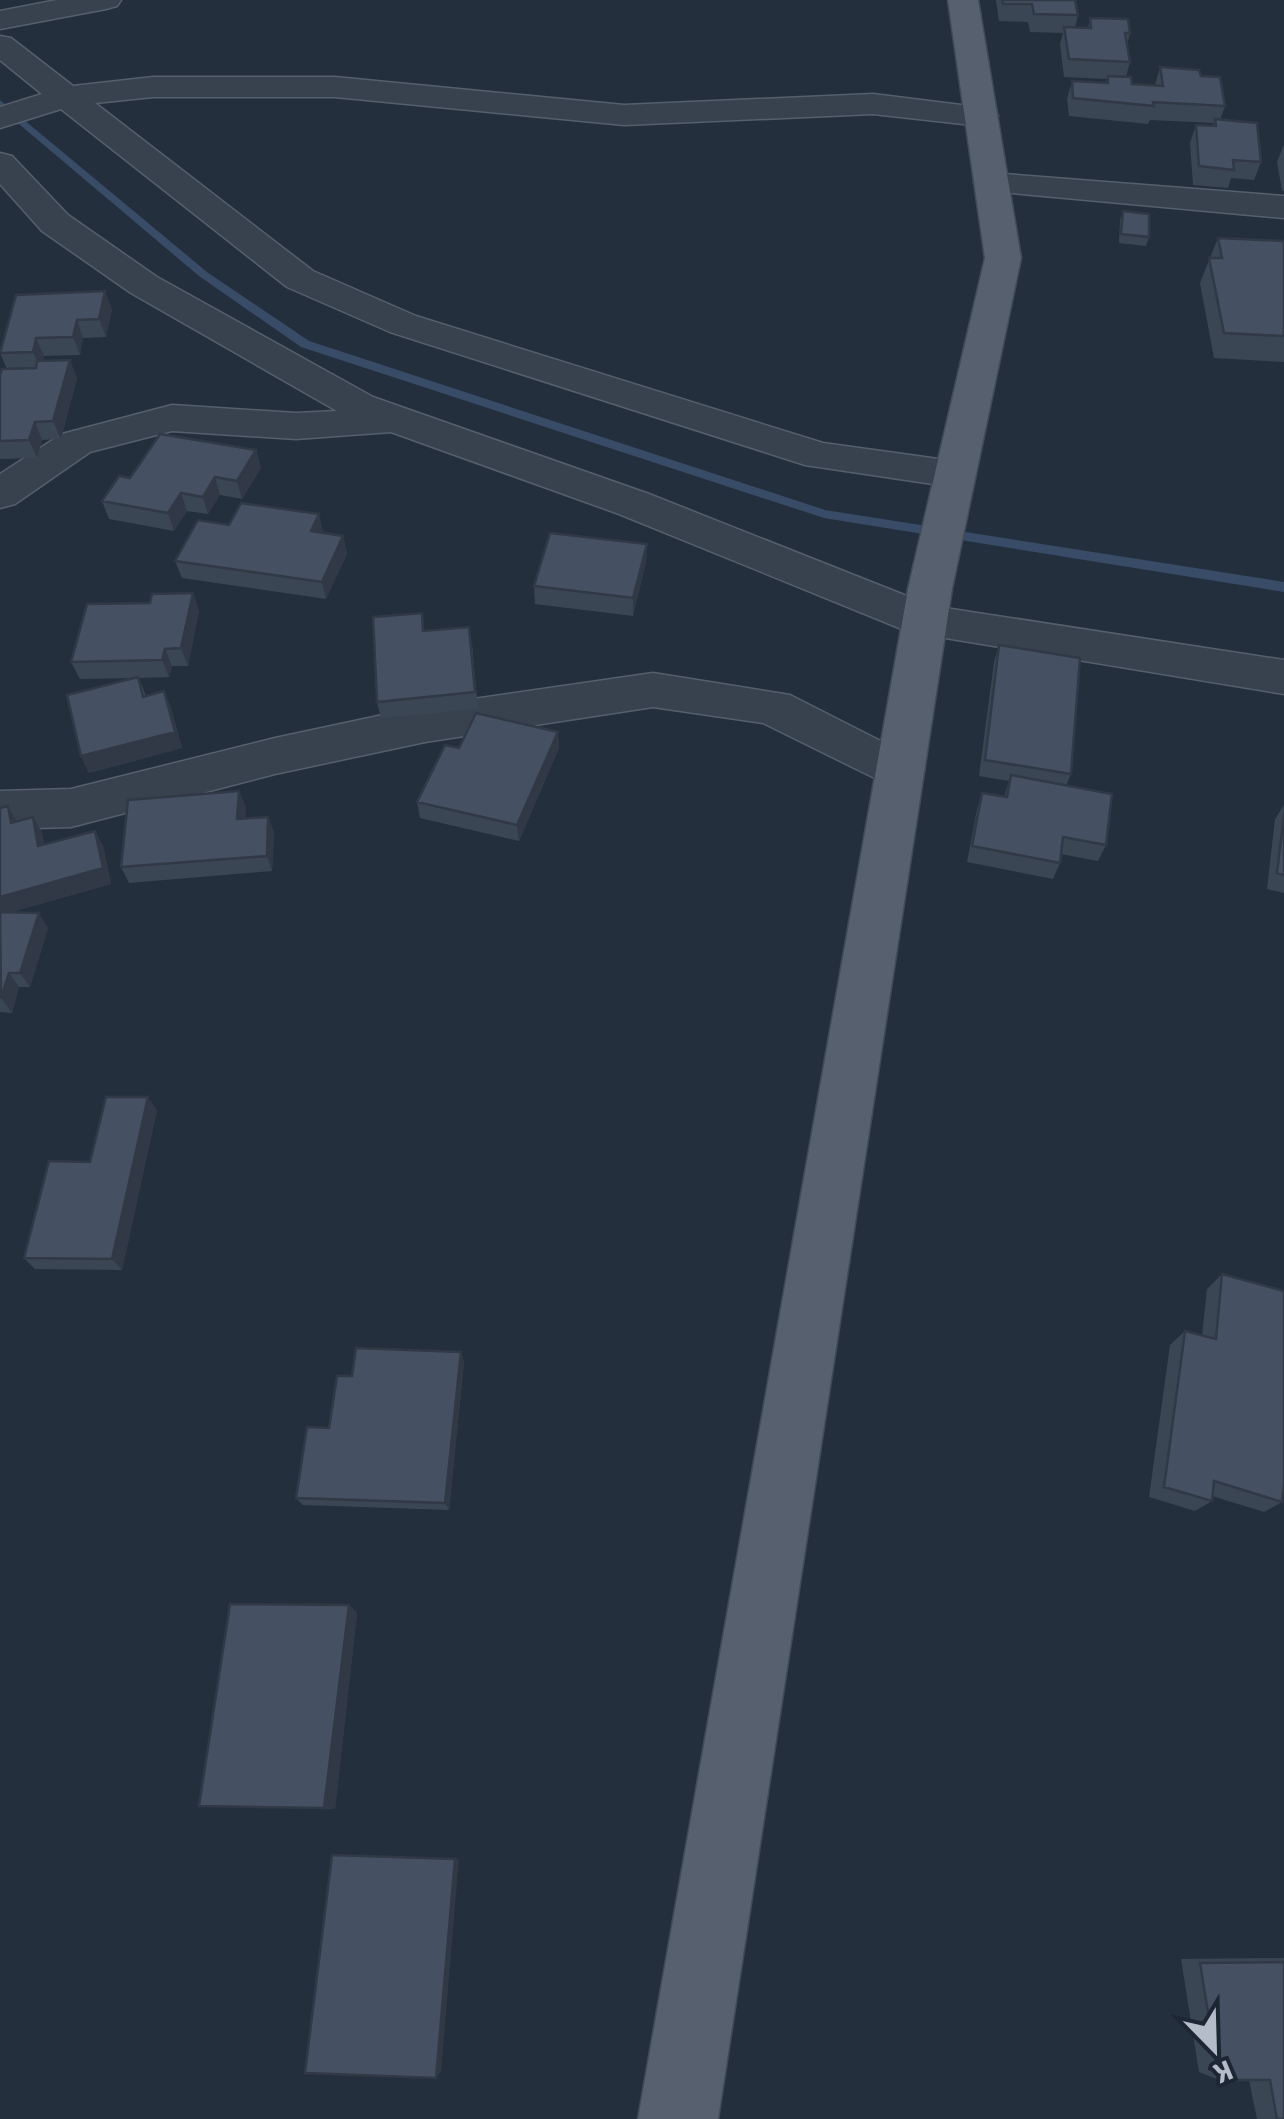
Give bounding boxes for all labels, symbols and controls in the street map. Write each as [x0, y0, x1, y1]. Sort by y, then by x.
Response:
north arrow [1164, 1999, 1264, 2099]
text: K [1208, 2052, 1238, 2090]

